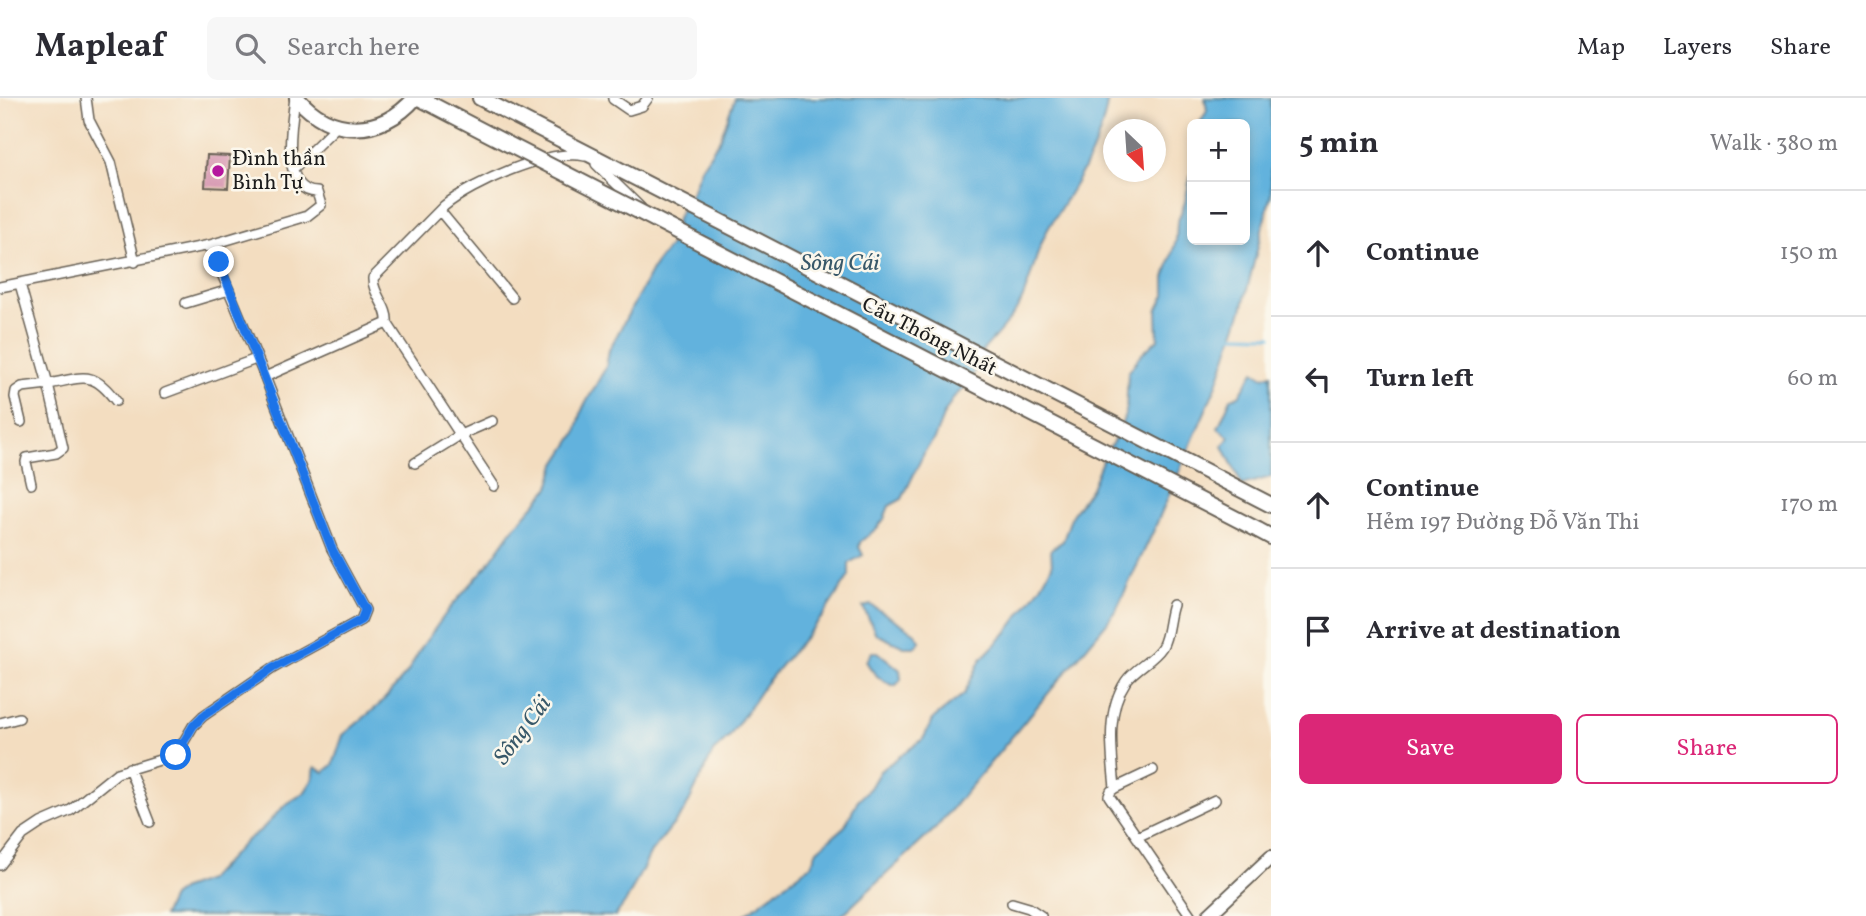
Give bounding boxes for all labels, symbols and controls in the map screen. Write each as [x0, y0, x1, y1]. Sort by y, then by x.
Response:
search box [207, 17, 697, 80]
text: Mapleaf [35, 25, 165, 71]
icon: search [231, 29, 269, 67]
text: Search here [287, 30, 420, 66]
text: Map [1577, 31, 1625, 65]
text: Layers [1663, 31, 1732, 65]
text: Share [1770, 31, 1831, 65]
north arrow [1103, 119, 1166, 182]
map controls [1187, 119, 1250, 245]
button: + [1187, 119, 1250, 182]
text: 5 min [1299, 123, 1379, 165]
text: Walk · 380 m [1710, 128, 1838, 160]
place label: Đình thần Bình Tự [232, 145, 326, 198]
marker: Đình thần Bình Tự [210, 163, 226, 179]
button: − [1187, 182, 1250, 245]
icon: ahead [1299, 234, 1337, 272]
text: Continue [1366, 235, 1479, 271]
text: 150 m [1780, 237, 1838, 269]
route end [203, 246, 234, 277]
water label: Sông Cái [801, 248, 880, 280]
street label: Cầu Thống Nhất [856, 290, 1002, 384]
icon: left [1299, 360, 1337, 398]
text: Turn left [1366, 361, 1474, 397]
text: 60 m [1788, 363, 1838, 395]
text: Continue [1366, 471, 1479, 507]
icon: ahead [1299, 486, 1337, 524]
text: 170 m [1780, 489, 1838, 521]
text: Hẻm 197 Đường Đỗ Văn Thi [1366, 507, 1639, 539]
icon: arrive [1299, 612, 1337, 650]
text: Arrive at destination [1366, 613, 1621, 649]
water label: Sông Cái [487, 690, 560, 772]
button: Save [1299, 714, 1562, 784]
button: Share [1576, 714, 1838, 784]
route start [160, 739, 191, 770]

